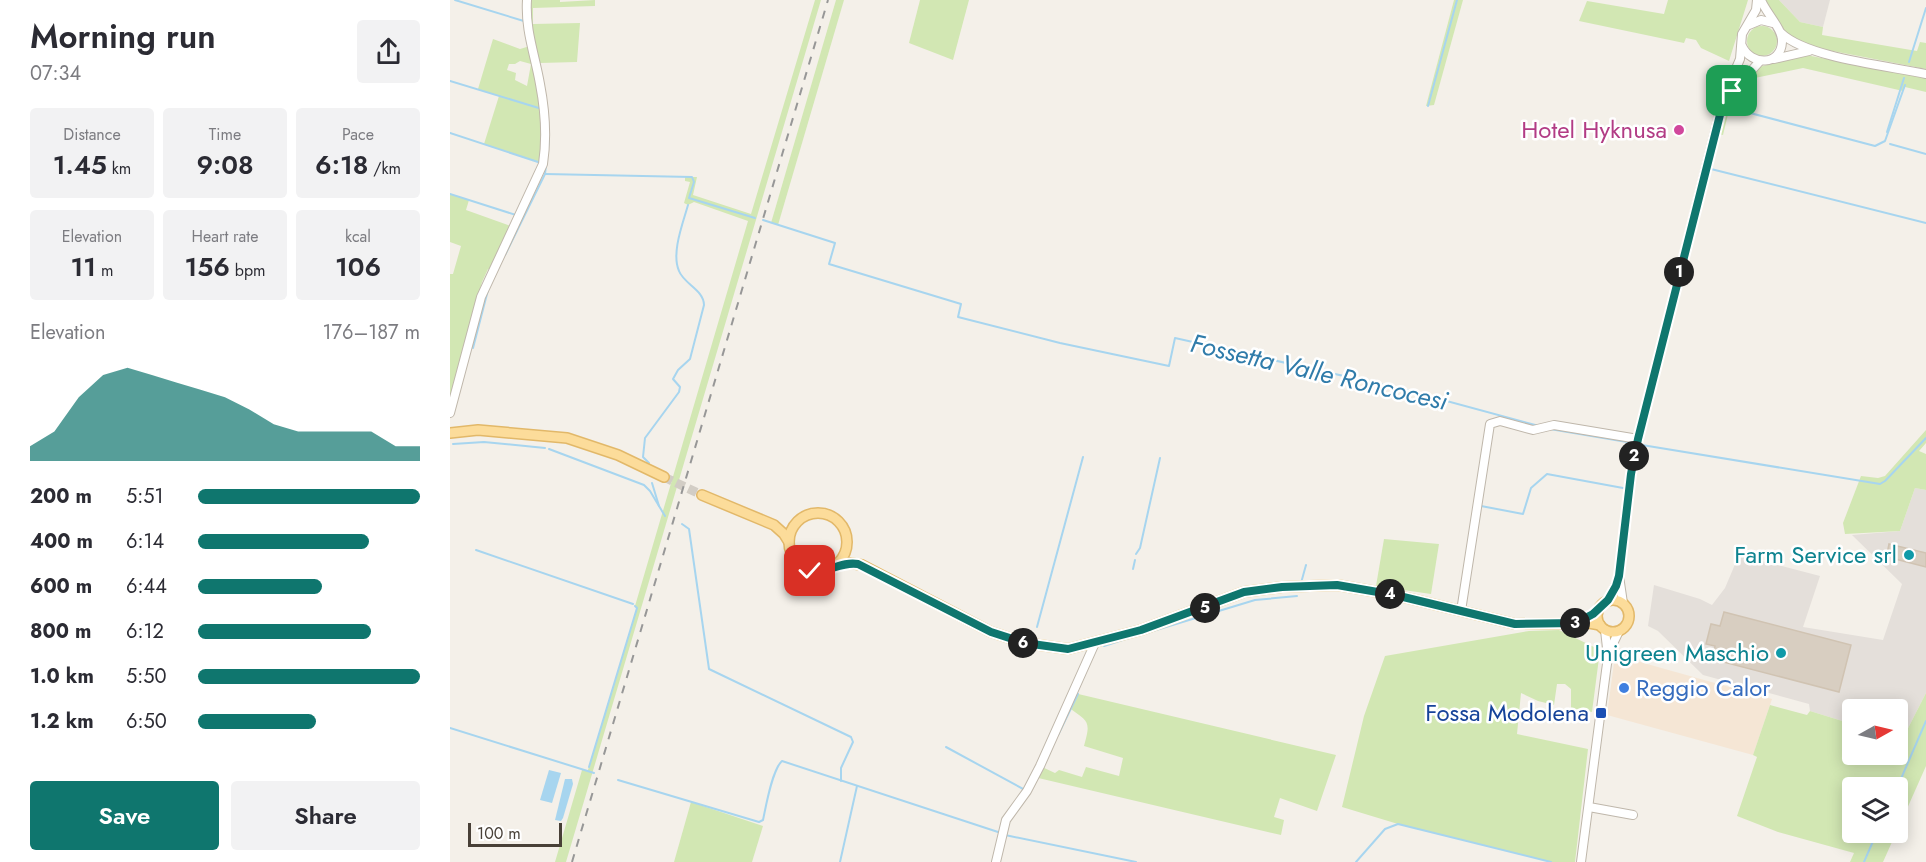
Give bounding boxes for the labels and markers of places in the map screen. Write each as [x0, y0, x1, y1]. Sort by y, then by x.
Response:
pin [1706, 65, 1757, 116]
place label: Hotel Hyknusa [1521, 112, 1667, 147]
marker: Hotel Hyknusa [1672, 123, 1686, 137]
pin: 1 [1664, 257, 1694, 287]
pin: 2 [1619, 441, 1649, 471]
place label: Farm Service srl [1734, 537, 1897, 572]
pin [784, 545, 835, 596]
marker: Farm Service srl [1902, 548, 1916, 562]
pin: 4 [1375, 579, 1405, 609]
pin: 5 [1190, 593, 1220, 623]
pin: 3 [1560, 608, 1590, 638]
pin: 6 [1008, 628, 1038, 658]
place label: Unigreen Maschio [1585, 635, 1769, 670]
marker: Unigreen Maschio [1774, 646, 1788, 660]
place label: Reggio Calor [1636, 670, 1771, 705]
marker: Reggio Calor [1617, 681, 1631, 695]
place label: Fossa Modolena [1425, 695, 1589, 730]
marker: Fossa Modolena [1594, 706, 1608, 720]

